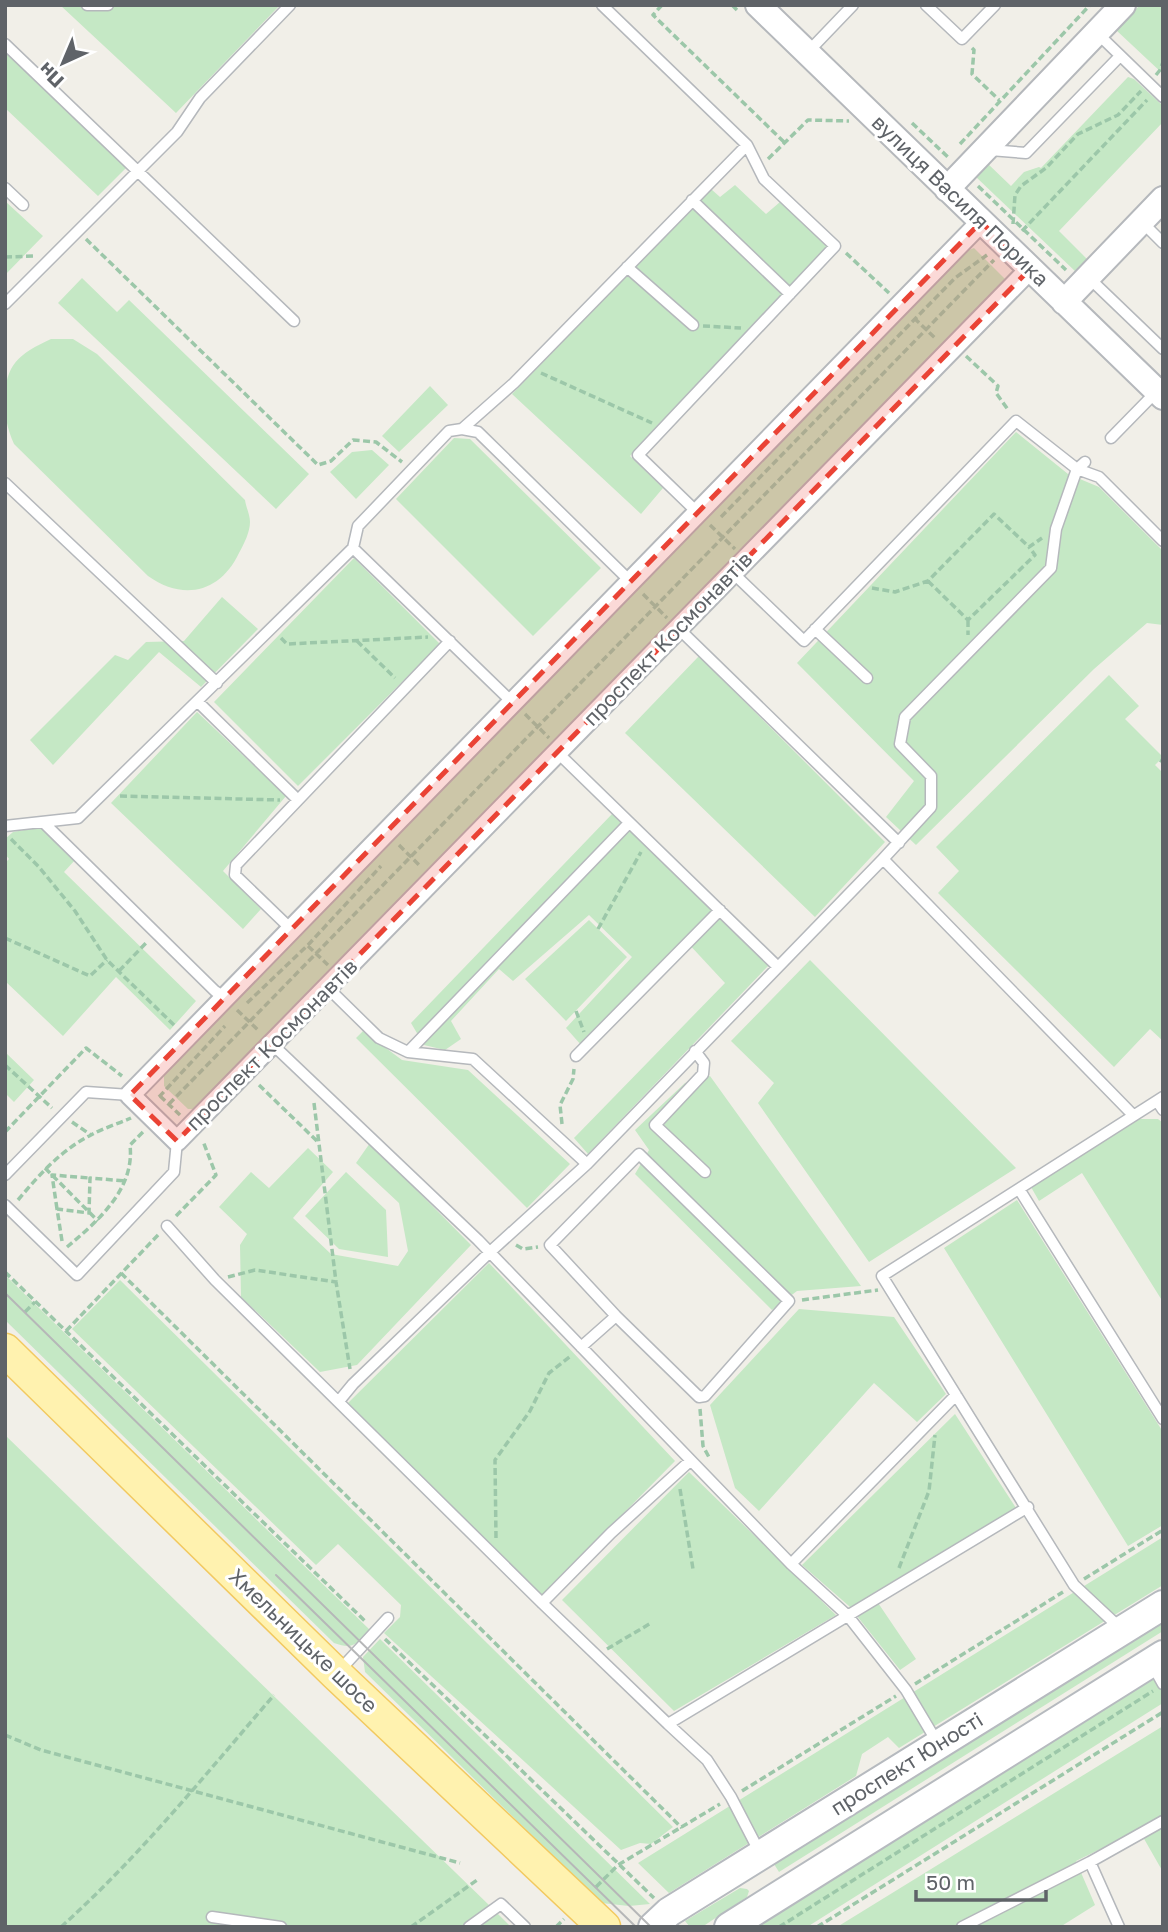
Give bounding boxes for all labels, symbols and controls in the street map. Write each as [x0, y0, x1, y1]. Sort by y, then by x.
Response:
north arrow [28, 28, 98, 98]
text: Пн [34, 58, 68, 93]
street label: вулиця Василя Порика [867, 109, 1055, 292]
street label: проспект Космонавтів [577, 546, 757, 731]
street label: проспект Космонавтів [180, 953, 363, 1136]
street label: Хмельницьке шосе [224, 1563, 383, 1718]
street label: проспект Юності [826, 1706, 987, 1820]
scale bar [916, 1858, 1046, 1902]
text: 50 m [926, 1869, 975, 1895]

